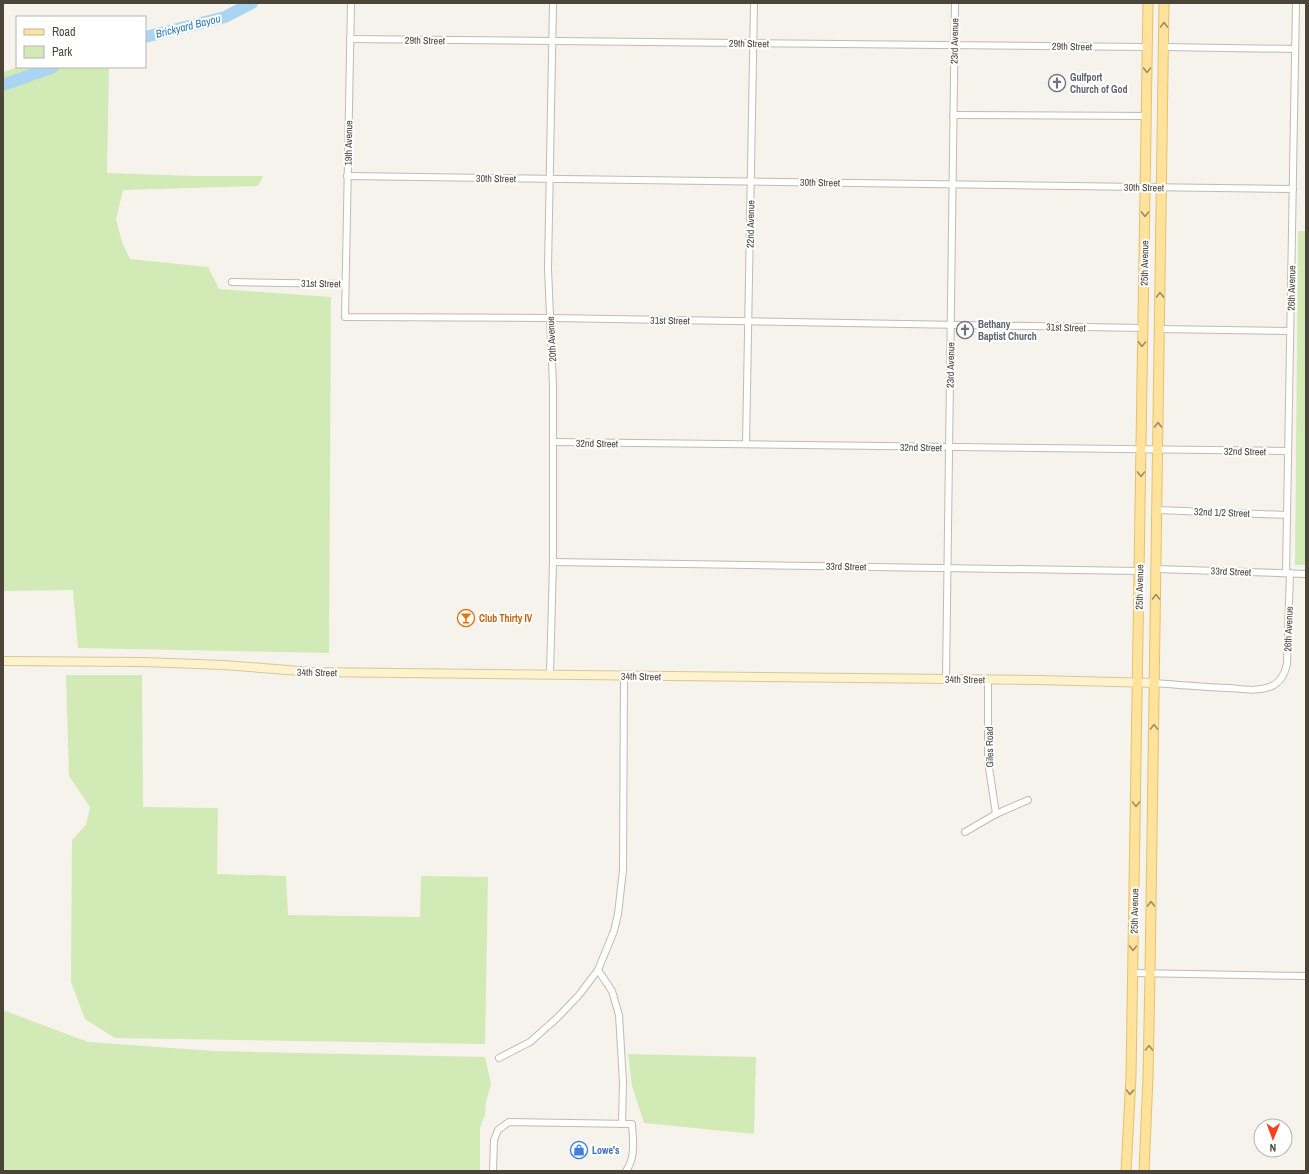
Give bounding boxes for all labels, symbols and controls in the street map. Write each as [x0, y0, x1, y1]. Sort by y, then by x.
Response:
water label: Brickyard Bayou [154, 11, 222, 41]
legend [16, 16, 146, 68]
street label: 23rd Avenue [948, 18, 961, 64]
one-way arrow [1160, 22, 1168, 28]
text: Road [52, 24, 76, 40]
street label: 29th Street [405, 34, 446, 47]
street label: 29th Street [729, 37, 770, 50]
street label: 29th Street [1052, 40, 1093, 53]
text: Park [52, 44, 72, 60]
one-way arrow [1142, 67, 1151, 73]
place label: Gulfport Church of God [1070, 71, 1127, 96]
church icon: Gulfport Church of God [1047, 73, 1067, 93]
street label: 19th Avenue [342, 120, 355, 166]
street label: 30th Street [476, 172, 517, 185]
street label: 30th Street [800, 176, 841, 189]
street label: 30th Street [1124, 181, 1165, 194]
street label: 22nd Avenue [744, 200, 757, 248]
one-way arrow [1141, 211, 1149, 217]
street label: 25th Avenue [1138, 240, 1151, 286]
street label: 26th Avenue [1285, 265, 1298, 311]
street label: 31st Street [301, 277, 342, 290]
one-way arrow [1156, 292, 1164, 298]
street label: 31st Street [650, 314, 691, 327]
street label: 20th Avenue [544, 315, 559, 362]
place label: Bethany Baptist Church [978, 318, 1037, 343]
church icon: Bethany Baptist Church [955, 320, 975, 340]
street label: 31st Street [1046, 320, 1087, 335]
one-way arrow [1138, 341, 1146, 347]
street label: 23rd Avenue [944, 342, 957, 388]
one-way arrow [1154, 422, 1163, 428]
street label: 32nd Street [576, 437, 619, 450]
street label: 32nd Street [900, 441, 943, 454]
street label: 32nd Street [1224, 445, 1267, 458]
one-way arrow [1136, 471, 1145, 477]
street label: 32nd 1/2 Street [1194, 505, 1251, 520]
street label: 33rd Street [826, 560, 867, 573]
street label: 25th Avenue [1133, 564, 1146, 610]
street label: 33rd Street [1210, 564, 1252, 579]
one-way arrow [1152, 594, 1160, 600]
street label: 26th Avenue [1281, 606, 1296, 652]
bar icon: Club Thirty IV [456, 608, 476, 628]
place label: Club Thirty IV [479, 612, 533, 625]
street label: 34th Street [297, 666, 338, 679]
street label: 34th Street [621, 670, 662, 683]
street label: 34th Street [945, 673, 986, 686]
one-way arrow [1150, 724, 1158, 730]
street label: Giles Road [983, 726, 996, 768]
one-way arrow [1132, 801, 1140, 807]
street label: 25th Avenue [1128, 888, 1141, 934]
one-way arrow [1147, 901, 1156, 907]
one-way arrow [1129, 945, 1138, 951]
one-way arrow [1145, 1045, 1153, 1051]
one-way arrow [1126, 1089, 1135, 1095]
north arrow [1253, 1118, 1293, 1158]
shop icon: Lowe's [569, 1140, 589, 1160]
text: N [1269, 1141, 1276, 1155]
place label: Lowe's [592, 1144, 620, 1157]

